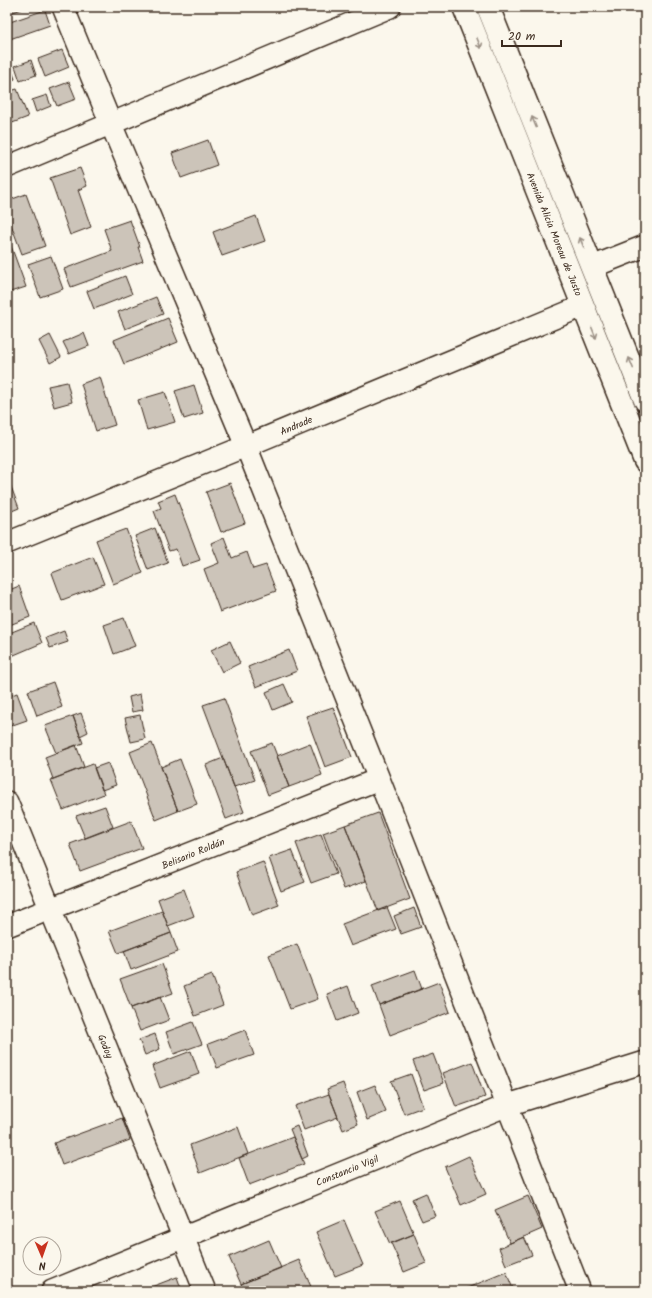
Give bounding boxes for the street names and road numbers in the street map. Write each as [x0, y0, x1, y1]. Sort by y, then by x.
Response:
street label: Avenida Alicia Moreau de Justo [522, 170, 586, 299]
street label: Andrade [278, 412, 316, 440]
street label: Belisario Roldán [159, 834, 227, 874]
street label: Godoy [93, 1032, 117, 1061]
street label: Constancio Vigil [313, 1151, 382, 1191]

